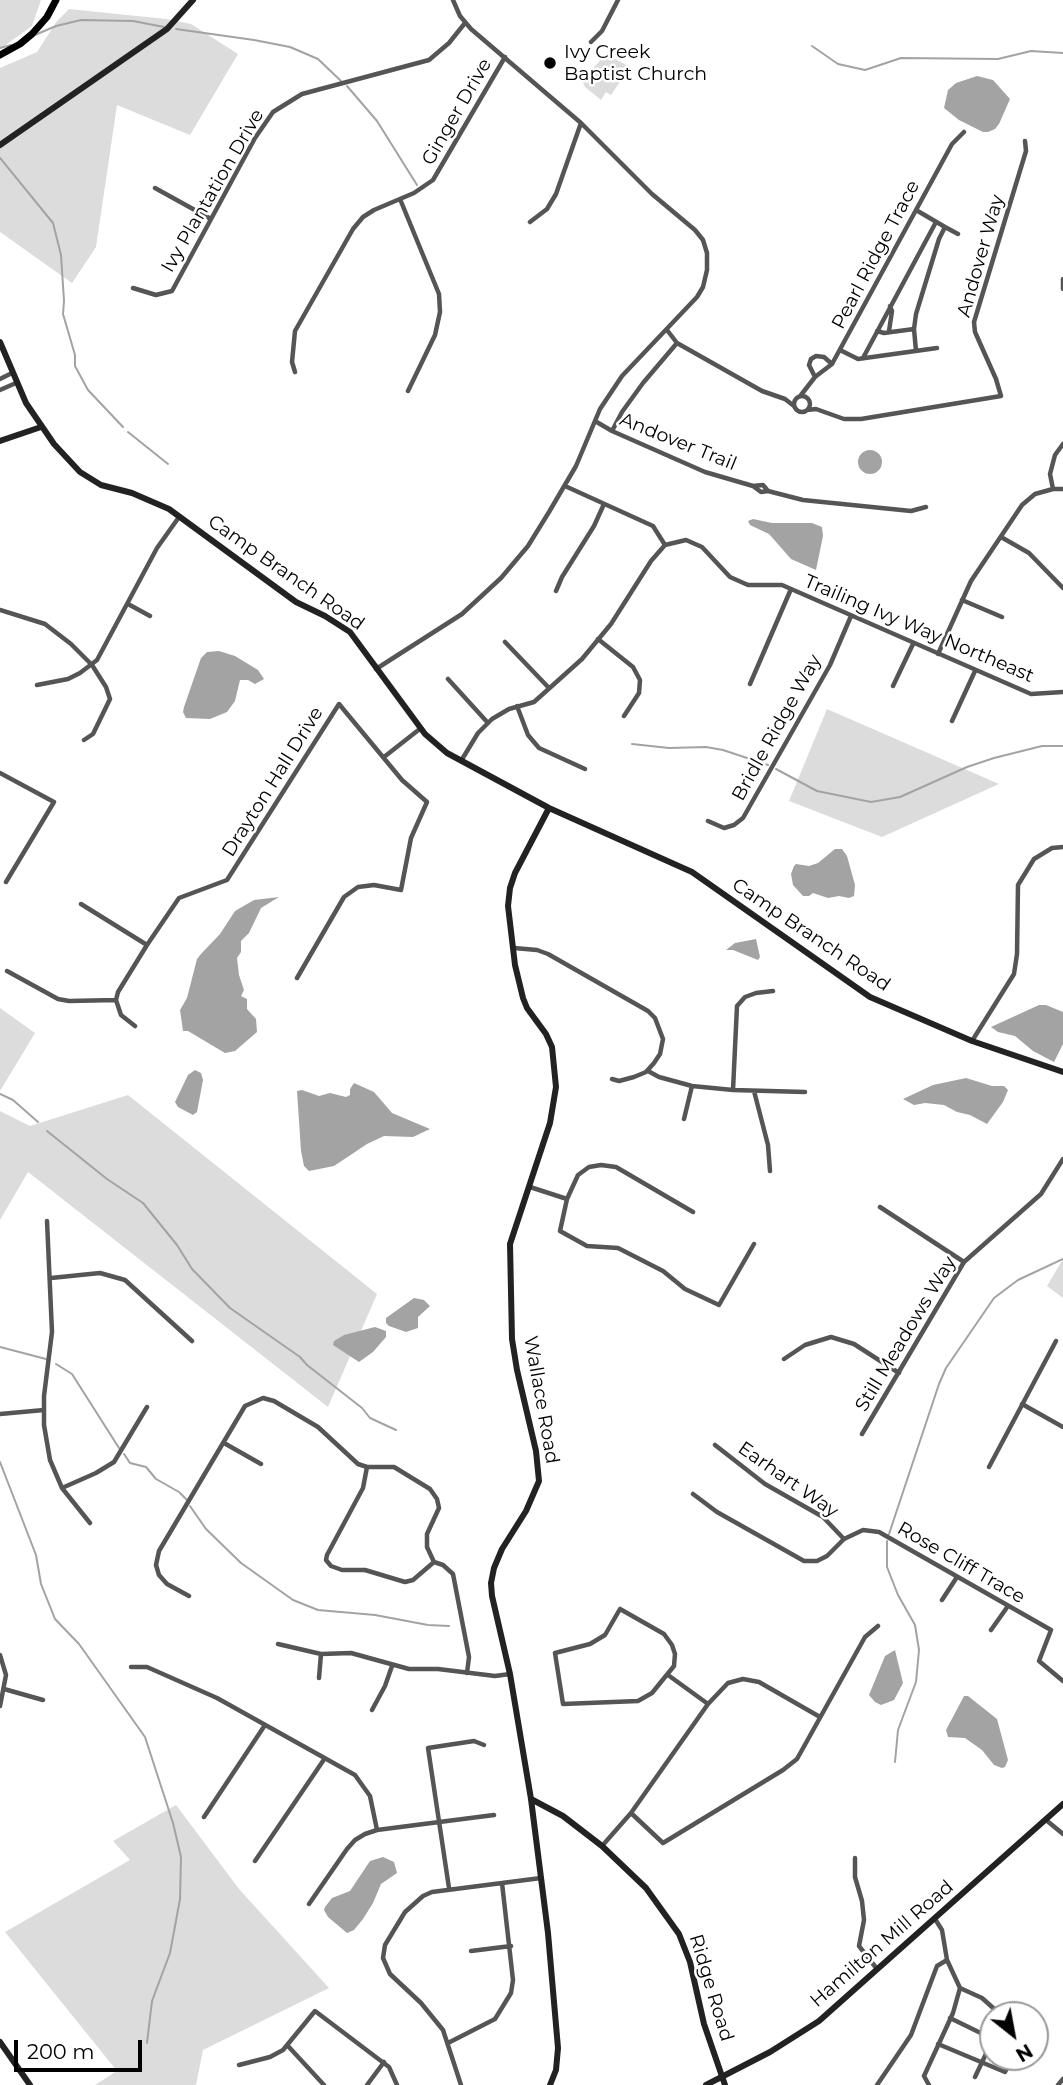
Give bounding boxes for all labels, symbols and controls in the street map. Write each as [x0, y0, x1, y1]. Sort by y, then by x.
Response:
place label: Ivy Creek Baptist Church [564, 41, 707, 85]
street label: Ginger Drive [417, 55, 497, 169]
marker: Ivy Creek Baptist Church [542, 55, 558, 71]
street label: Ivy Plantation Drive [157, 105, 269, 277]
street label: Pearl Ridge Trace [827, 177, 925, 333]
street label: Andover Way [953, 192, 1009, 320]
street label: Andover Trail [616, 408, 740, 476]
street label: Camp Branch Road [203, 510, 369, 636]
street label: Trailing Ivy Way Northeast [801, 570, 1037, 688]
street label: Bridle Ridge Way [727, 651, 827, 805]
street label: Drayton Hall Drive [218, 703, 328, 861]
street label: Camp Branch Road [728, 874, 894, 996]
street label: Still Meadows Way [851, 1252, 961, 1416]
street label: Wallace Road [519, 1334, 563, 1466]
street label: Earhart Way [733, 1437, 843, 1523]
street label: Rose Cliff Trace [893, 1517, 1029, 1609]
street label: Hamilton Mill Road [806, 1876, 958, 2012]
street label: Ridge Road [684, 1932, 738, 2044]
north arrow [979, 2001, 1049, 2071]
scale bar [18, 2025, 145, 2070]
text: 200 m [27, 2039, 94, 2064]
text: N [1012, 2039, 1037, 2067]

